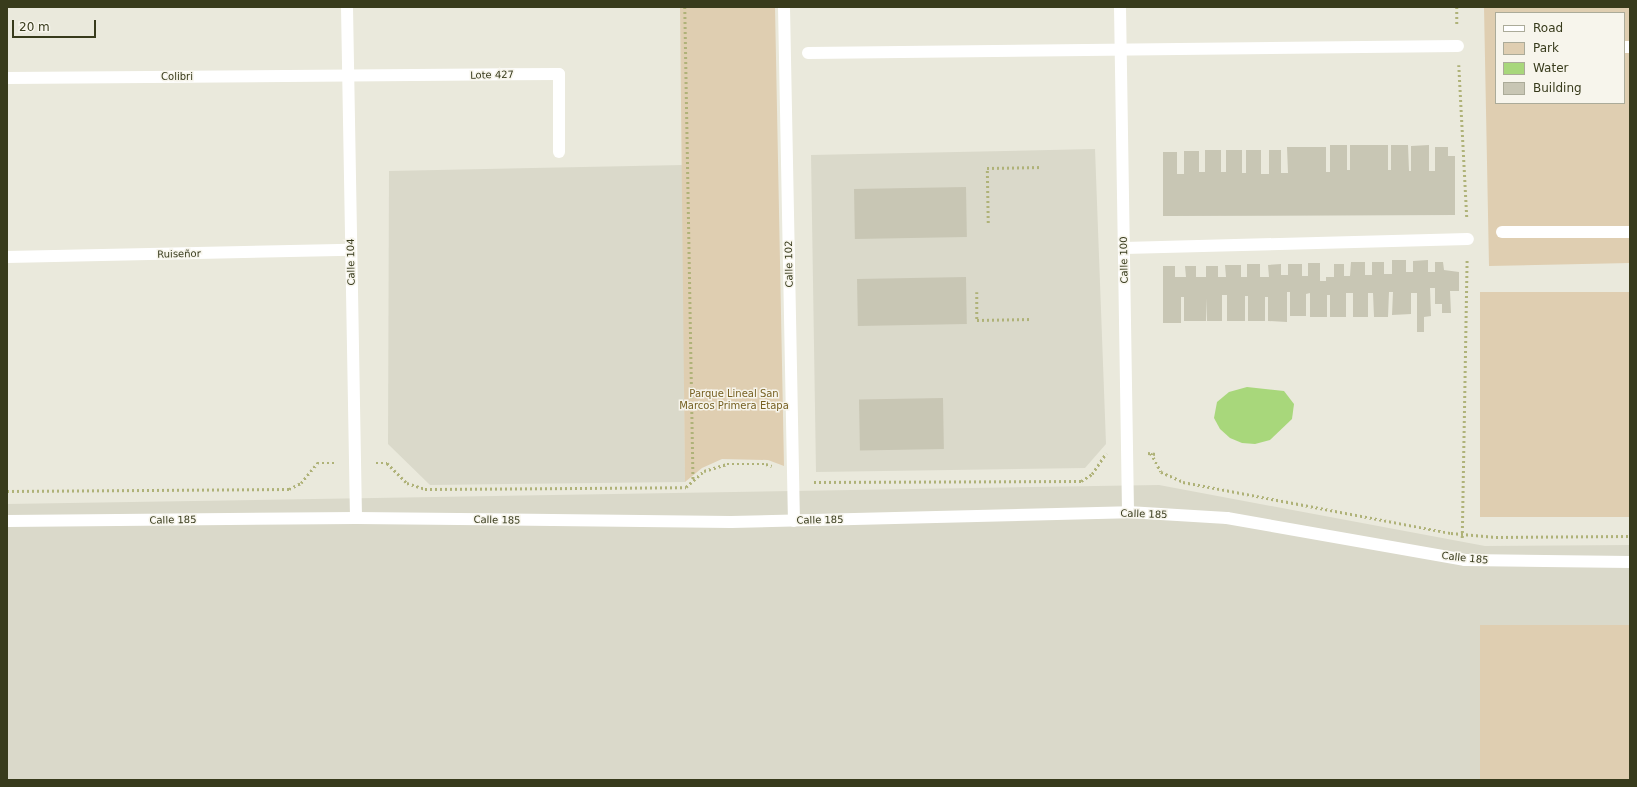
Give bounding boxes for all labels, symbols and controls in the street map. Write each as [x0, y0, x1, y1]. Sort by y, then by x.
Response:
scale bar [14, 12, 98, 38]
legend [1495, 12, 1625, 104]
text: 20 m [19, 20, 50, 34]
text: Road [1533, 21, 1563, 35]
text: Park [1533, 41, 1559, 55]
text: Water [1533, 61, 1568, 75]
street label: Lote 427 [470, 69, 514, 81]
street label: Colibri [161, 71, 193, 83]
text: Building [1533, 81, 1582, 95]
street label: Calle 100 [1118, 236, 1130, 284]
street label: Calle 104 [345, 238, 357, 286]
street label: Calle 102 [783, 240, 795, 288]
street label: Ruiseñor [157, 248, 201, 260]
park label: Parque Lineal San Marcos Primera Etapa [679, 387, 789, 410]
street label: Calle 185 [1120, 507, 1168, 521]
street label: Calle 185 [149, 514, 197, 526]
street label: Calle 185 [473, 514, 521, 526]
street label: Calle 185 [796, 514, 844, 526]
street label: Calle 185 [1441, 550, 1489, 566]

